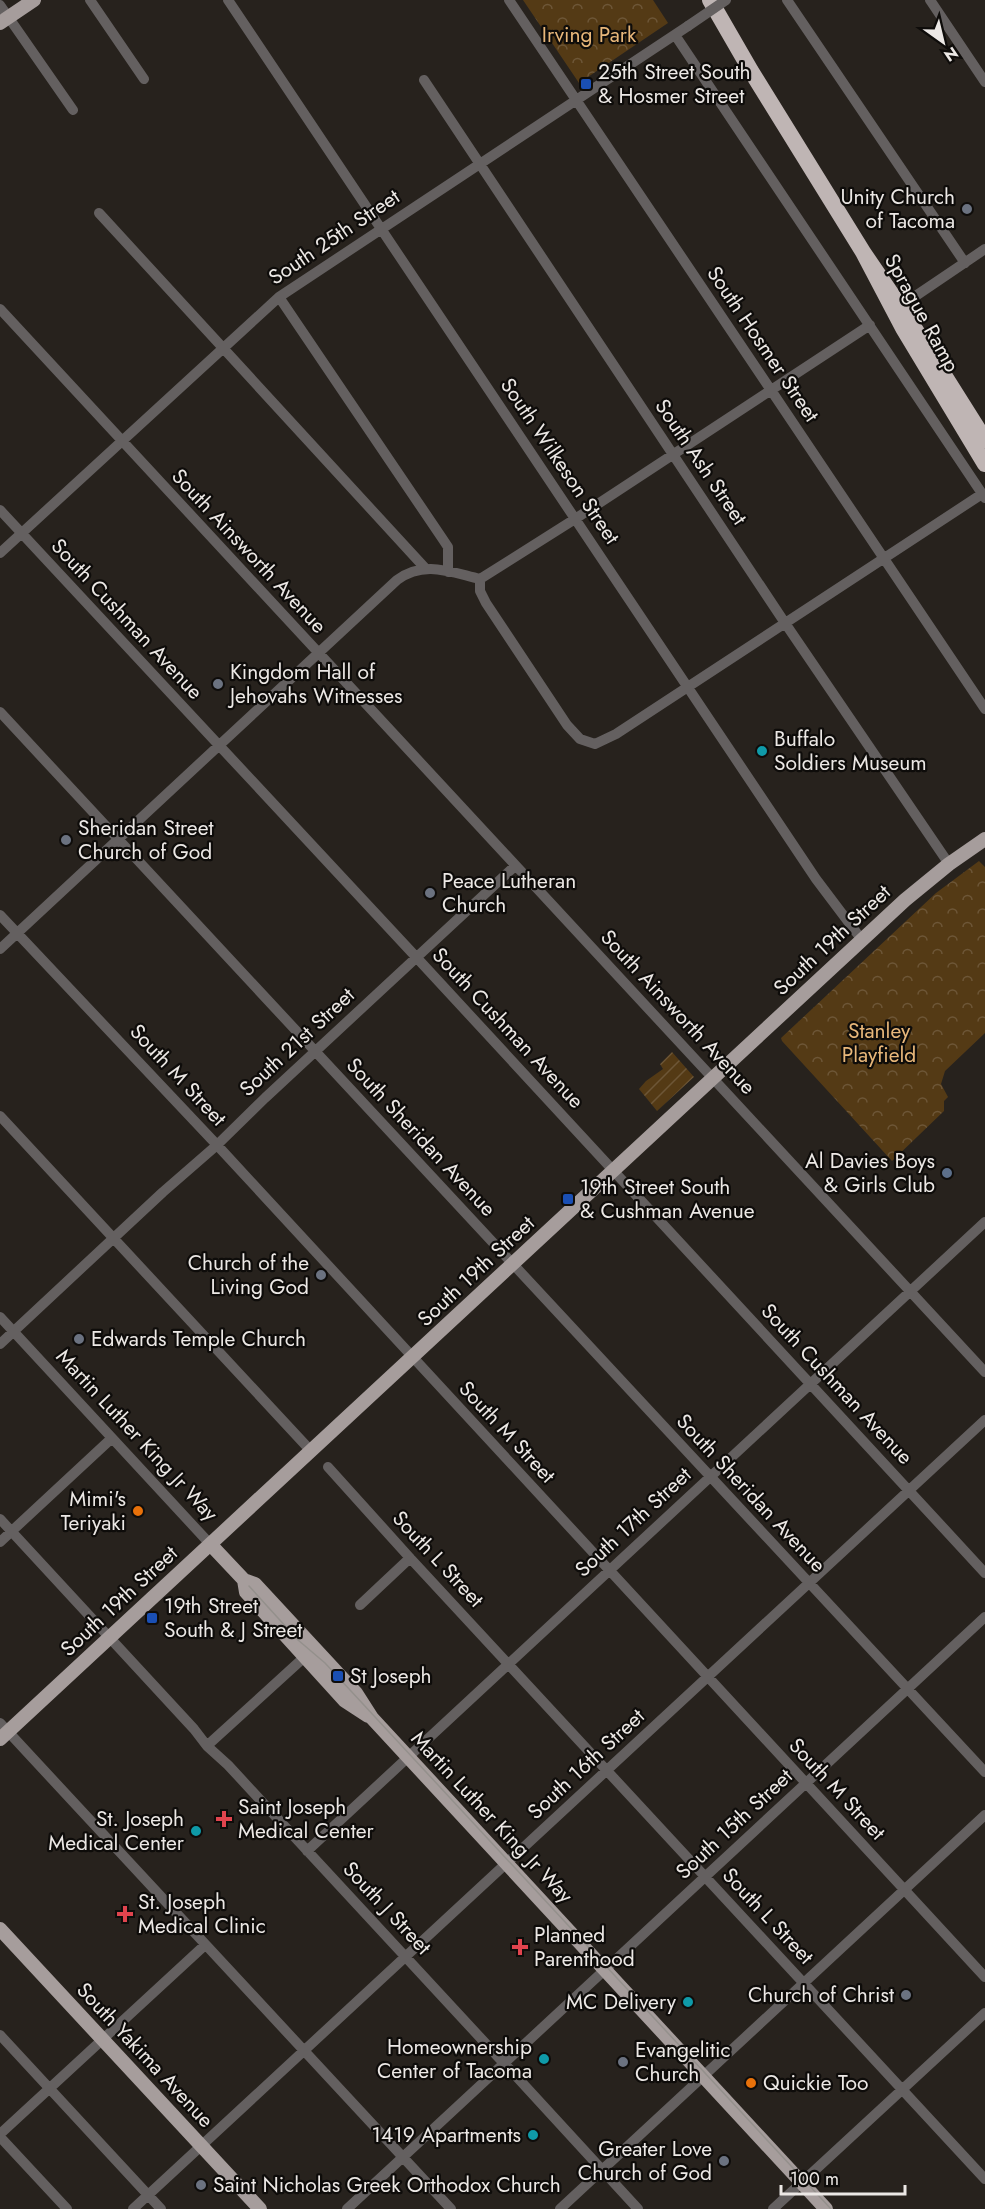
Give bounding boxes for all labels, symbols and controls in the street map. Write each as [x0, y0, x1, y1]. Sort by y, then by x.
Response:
north arrow [913, 12, 973, 72]
park label: Irving Park [542, 20, 637, 50]
text: N [939, 41, 963, 67]
place label: 25th Street South & Hosmer Street [598, 57, 751, 111]
marker: 25th Street South & Hosmer Street [579, 77, 593, 91]
street label: South 25th Street [262, 182, 406, 292]
place label: Unity Church of Tacoma [840, 182, 955, 236]
marker: Unity Church of Tacoma [960, 202, 974, 216]
street label: Sprague Ramp [877, 248, 967, 378]
street label: South Hosmer Street [700, 260, 826, 428]
street label: South Wilkeson Street [493, 372, 627, 550]
street label: South Ash Street [648, 393, 754, 531]
street label: South Ainsworth Avenue [165, 462, 334, 640]
street label: South Cushman Avenue [44, 532, 210, 706]
place label: Kingdom Hall of Jehovahs Witnesses [227, 657, 403, 711]
marker: Kingdom Hall of Jehovahs Witnesses [211, 677, 225, 691]
place label: Buffalo Soldiers Museum [774, 724, 927, 778]
marker: Buffalo Soldiers Museum [755, 744, 769, 758]
place label: Sheridan Street Church of God [78, 813, 214, 867]
marker: Sheridan Street Church of God [59, 833, 73, 847]
place label: Peace Lutheran Church [442, 866, 576, 920]
street label: South 19th Street [767, 878, 897, 1002]
marker: Peace Lutheran Church [423, 886, 437, 900]
street label: South Ainsworth Avenue [594, 923, 763, 1101]
street label: South Cushman Avenue [425, 941, 591, 1115]
street label: South 21st Street [233, 981, 361, 1103]
park label: Stanley Playfield [842, 1016, 916, 1070]
street label: South M Street [123, 1017, 233, 1133]
street label: South Sheridan Avenue [339, 1051, 503, 1223]
place label: Al Davies Boys & Girls Club [805, 1146, 935, 1200]
marker: Al Davies Boys & Girls Club [940, 1166, 954, 1180]
place label: 19th Street South & Cushman Avenue [580, 1172, 755, 1226]
marker: 19th Street South & Cushman Avenue [561, 1192, 575, 1206]
street label: South 19th Street [411, 1209, 541, 1333]
place label: Church of the Living God [188, 1248, 309, 1302]
marker: Church of the Living God [314, 1268, 328, 1282]
street label: South Cushman Avenue [754, 1297, 920, 1471]
place label: Edwards Temple Church [91, 1324, 306, 1354]
marker: Edwards Temple Church [72, 1332, 86, 1346]
street label: Martin Luther King Jr Way [49, 1342, 225, 1528]
street label: South M Street [452, 1374, 562, 1490]
street label: South Sheridan Avenue [669, 1407, 833, 1579]
street label: South 17th Street [568, 1460, 698, 1584]
place label: Mimi's Teriyaki [61, 1484, 126, 1538]
marker: Mimi's Teriyaki [131, 1504, 145, 1518]
street label: South L Street [385, 1504, 491, 1614]
street label: South 19th Street [54, 1539, 184, 1663]
place label: 19th Street South & J Street [164, 1591, 302, 1645]
marker: 19th Street South & J Street [145, 1611, 159, 1625]
place label: St Joseph [350, 1661, 432, 1691]
marker: St Joseph [331, 1669, 345, 1683]
street label: South 16th Street [521, 1702, 651, 1826]
street label: Martin Luther King Jr Way [404, 1724, 580, 1910]
street label: South M Street [782, 1731, 892, 1847]
street label: South 15th Street [669, 1762, 799, 1886]
place label: Saint Joseph Medical Center [238, 1792, 375, 1846]
place label: St. Joseph Medical Center [48, 1804, 185, 1858]
marker: Saint Joseph Medical Center [215, 1810, 233, 1828]
marker: St. Joseph Medical Center [189, 1824, 203, 1838]
street label: South J Street [336, 1855, 438, 1961]
street label: South L Street [715, 1861, 821, 1971]
place label: St. Joseph Medical Clinic [138, 1887, 266, 1941]
marker: St. Joseph Medical Clinic [116, 1905, 134, 1923]
place label: Planned Parenthood [534, 1920, 635, 1974]
marker: Planned Parenthood [511, 1938, 529, 1956]
street label: South Yakima Avenue [70, 1976, 221, 2134]
place label: Church of Christ [748, 1980, 894, 2010]
place label: MC Delivery [566, 1987, 677, 2017]
marker: Church of Christ [899, 1988, 913, 2002]
marker: MC Delivery [681, 1995, 695, 2009]
place label: Homeownership Center of Tacoma [377, 2032, 532, 2086]
place label: Evangelitic Church [635, 2035, 731, 2089]
marker: Homeownership Center of Tacoma [537, 2052, 551, 2066]
marker: Evangelitic Church [616, 2055, 630, 2069]
place label: Quickie Too [763, 2068, 869, 2098]
marker: Quickie Too [744, 2076, 758, 2090]
place label: 1419 Apartments [372, 2120, 521, 2150]
marker: 1419 Apartments [526, 2128, 540, 2142]
place label: Greater Love Church of God [578, 2134, 712, 2188]
marker: Greater Love Church of God [717, 2154, 731, 2168]
scale bar [781, 2158, 906, 2196]
text: 100 m [790, 2166, 839, 2192]
place label: Saint Nicholas Greek Orthodox Church [213, 2170, 561, 2200]
marker: Saint Nicholas Greek Orthodox Church [194, 2178, 208, 2192]

